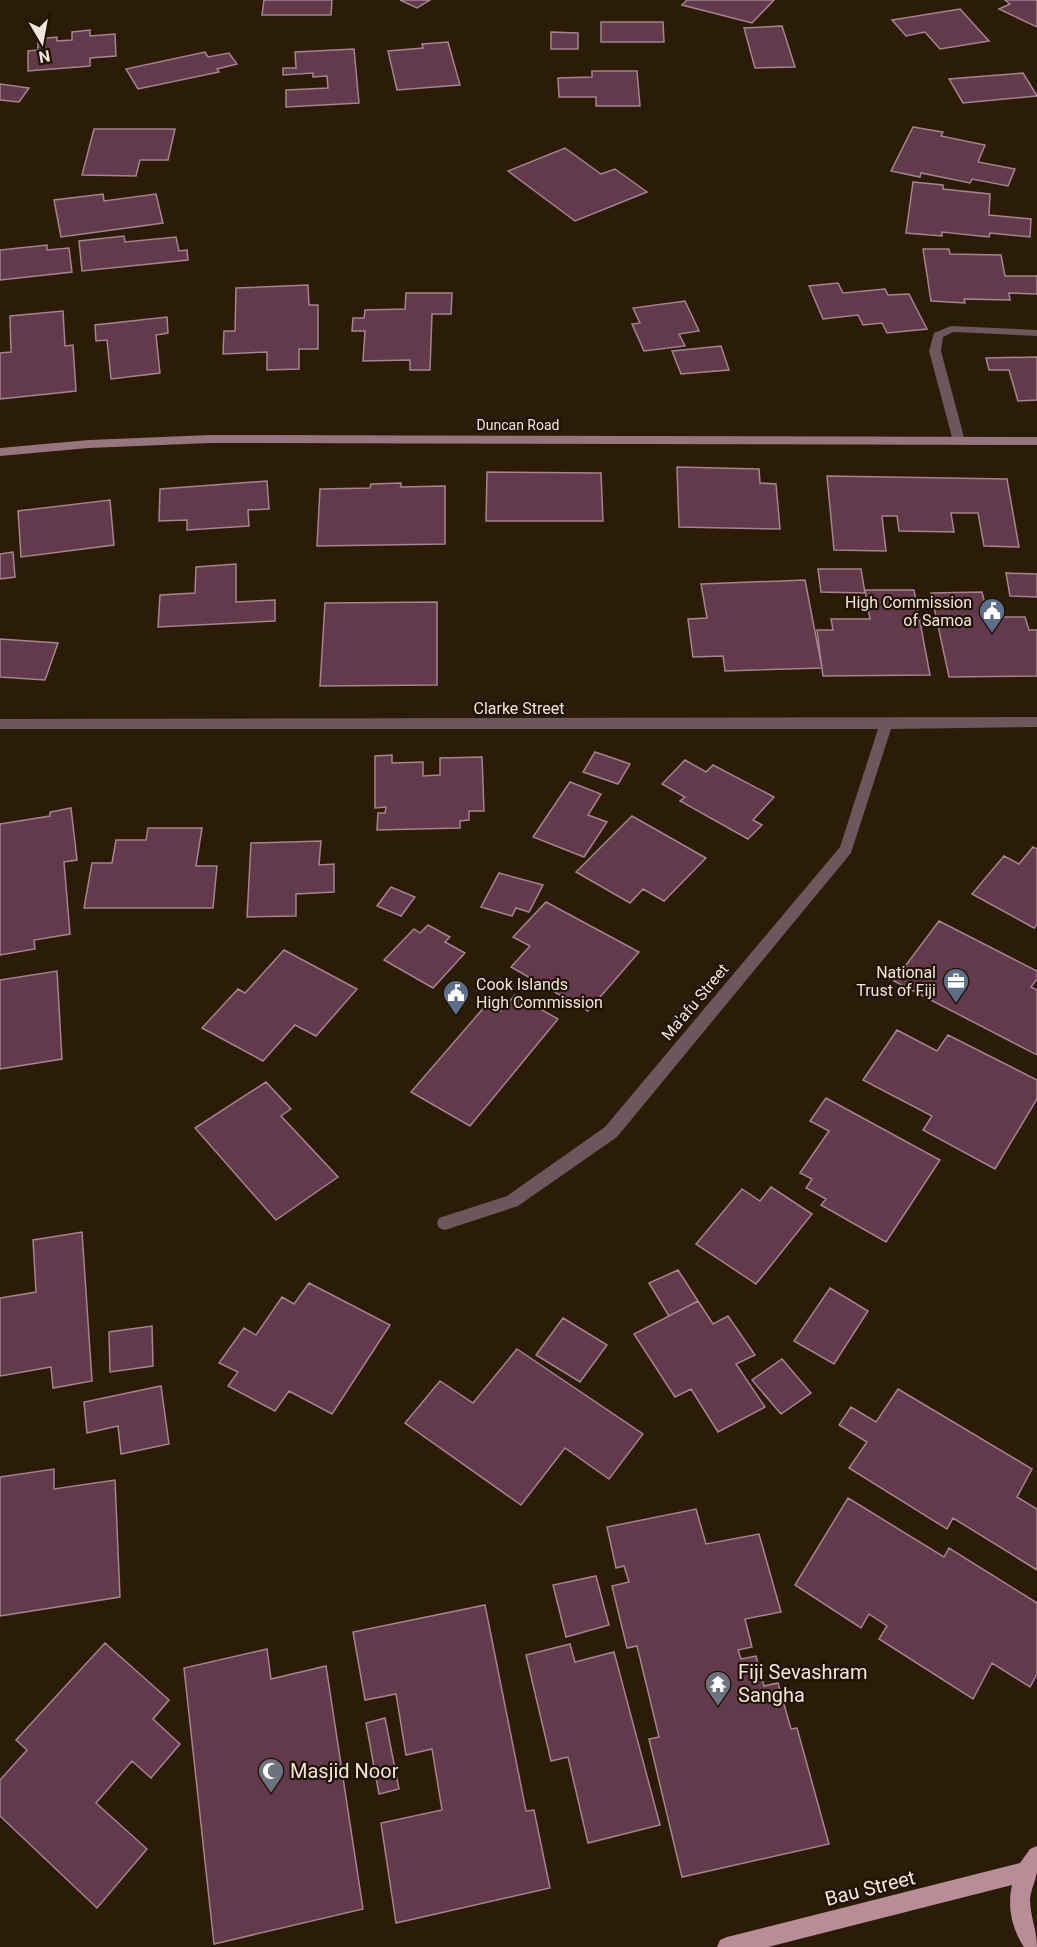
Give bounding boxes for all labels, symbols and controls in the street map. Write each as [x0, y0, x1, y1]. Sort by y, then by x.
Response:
north arrow [12, 12, 72, 72]
text: N [37, 46, 52, 67]
street label: Duncan Road [477, 417, 559, 433]
place label: High Commission of Samoa [845, 593, 972, 630]
public building icon: High Commission of Samoa [977, 596, 1007, 634]
street label: Clarke Street [473, 699, 565, 718]
street label: Ma'afu Street [658, 960, 732, 1044]
place label: National Trust of Fiji [856, 963, 936, 1000]
office icon: National Trust of Fiji [941, 966, 971, 1004]
place label: Cook Islands High Commission [476, 975, 603, 1012]
public building icon: Cook Islands High Commission [441, 978, 471, 1016]
place label: Fiji Sevashram Sangha [738, 1660, 867, 1707]
temple icon: Fiji Sevashram Sangha [703, 1669, 733, 1707]
mosque icon: Masjid Noor [256, 1756, 286, 1794]
place label: Masjid Noor [290, 1759, 399, 1783]
street label: Bau Street [822, 1865, 918, 1911]

